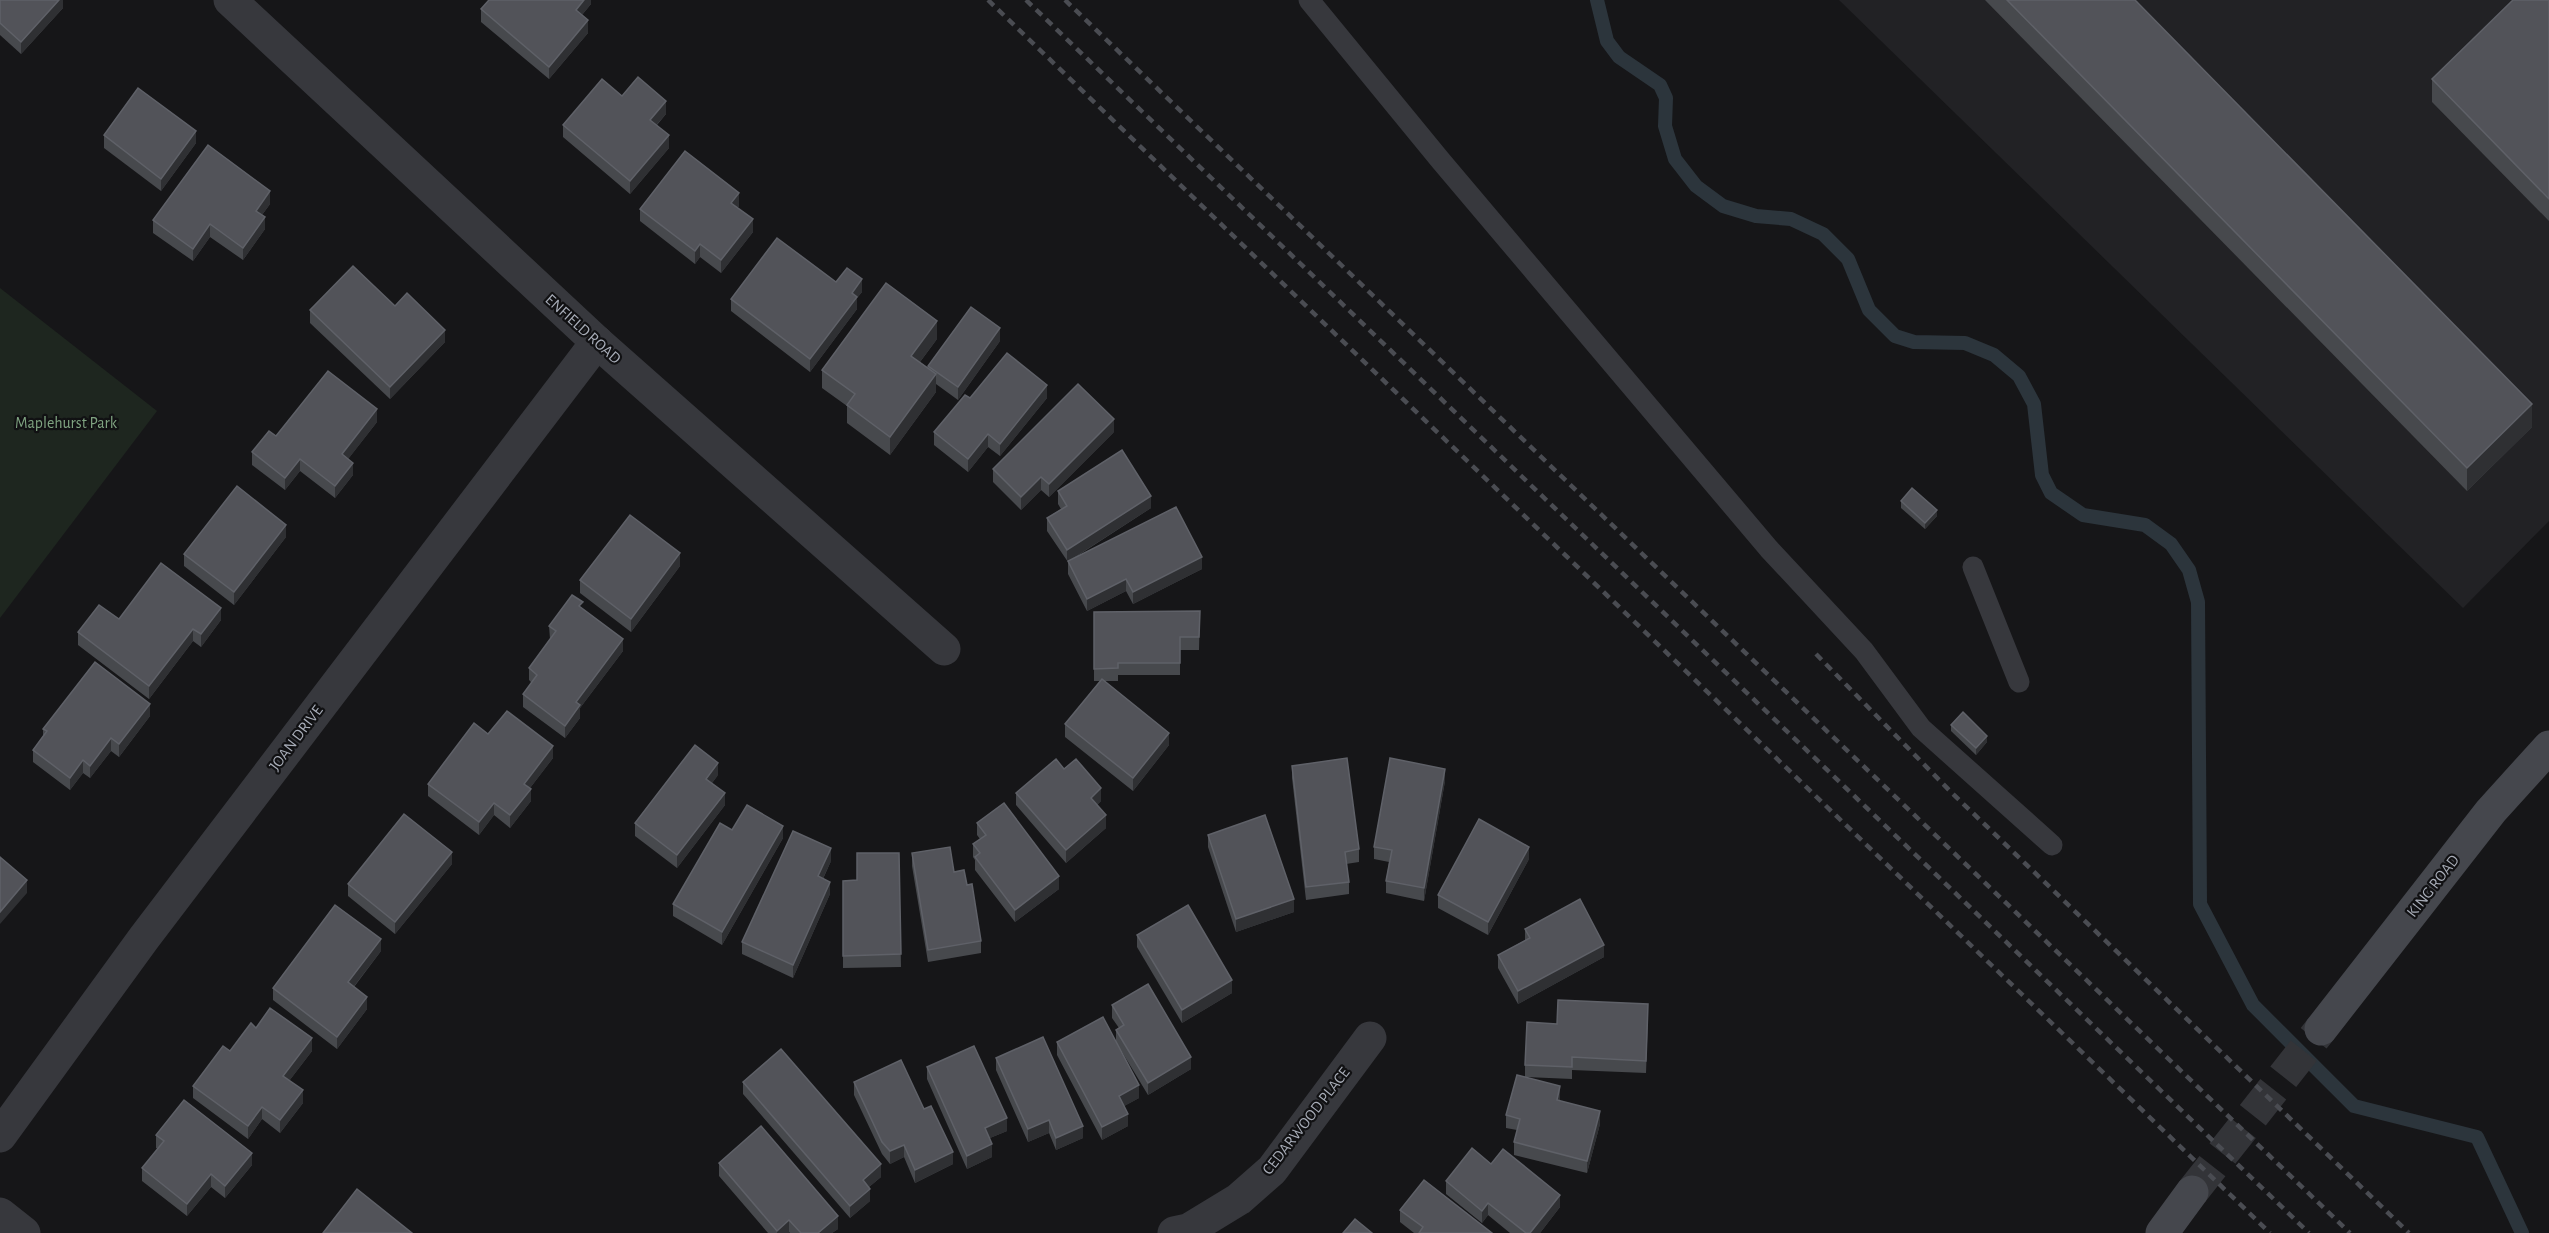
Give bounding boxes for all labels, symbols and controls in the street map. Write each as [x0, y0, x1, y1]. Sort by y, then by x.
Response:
street label: ENFIELD ROAD [542, 291, 624, 367]
park label: Maplehurst Park [15, 415, 118, 431]
street label: JOAN DRIVE [266, 702, 326, 774]
street label: KING ROAD [2404, 852, 2462, 920]
street label: CEDARWOOD PLACE [1259, 1064, 1353, 1178]

